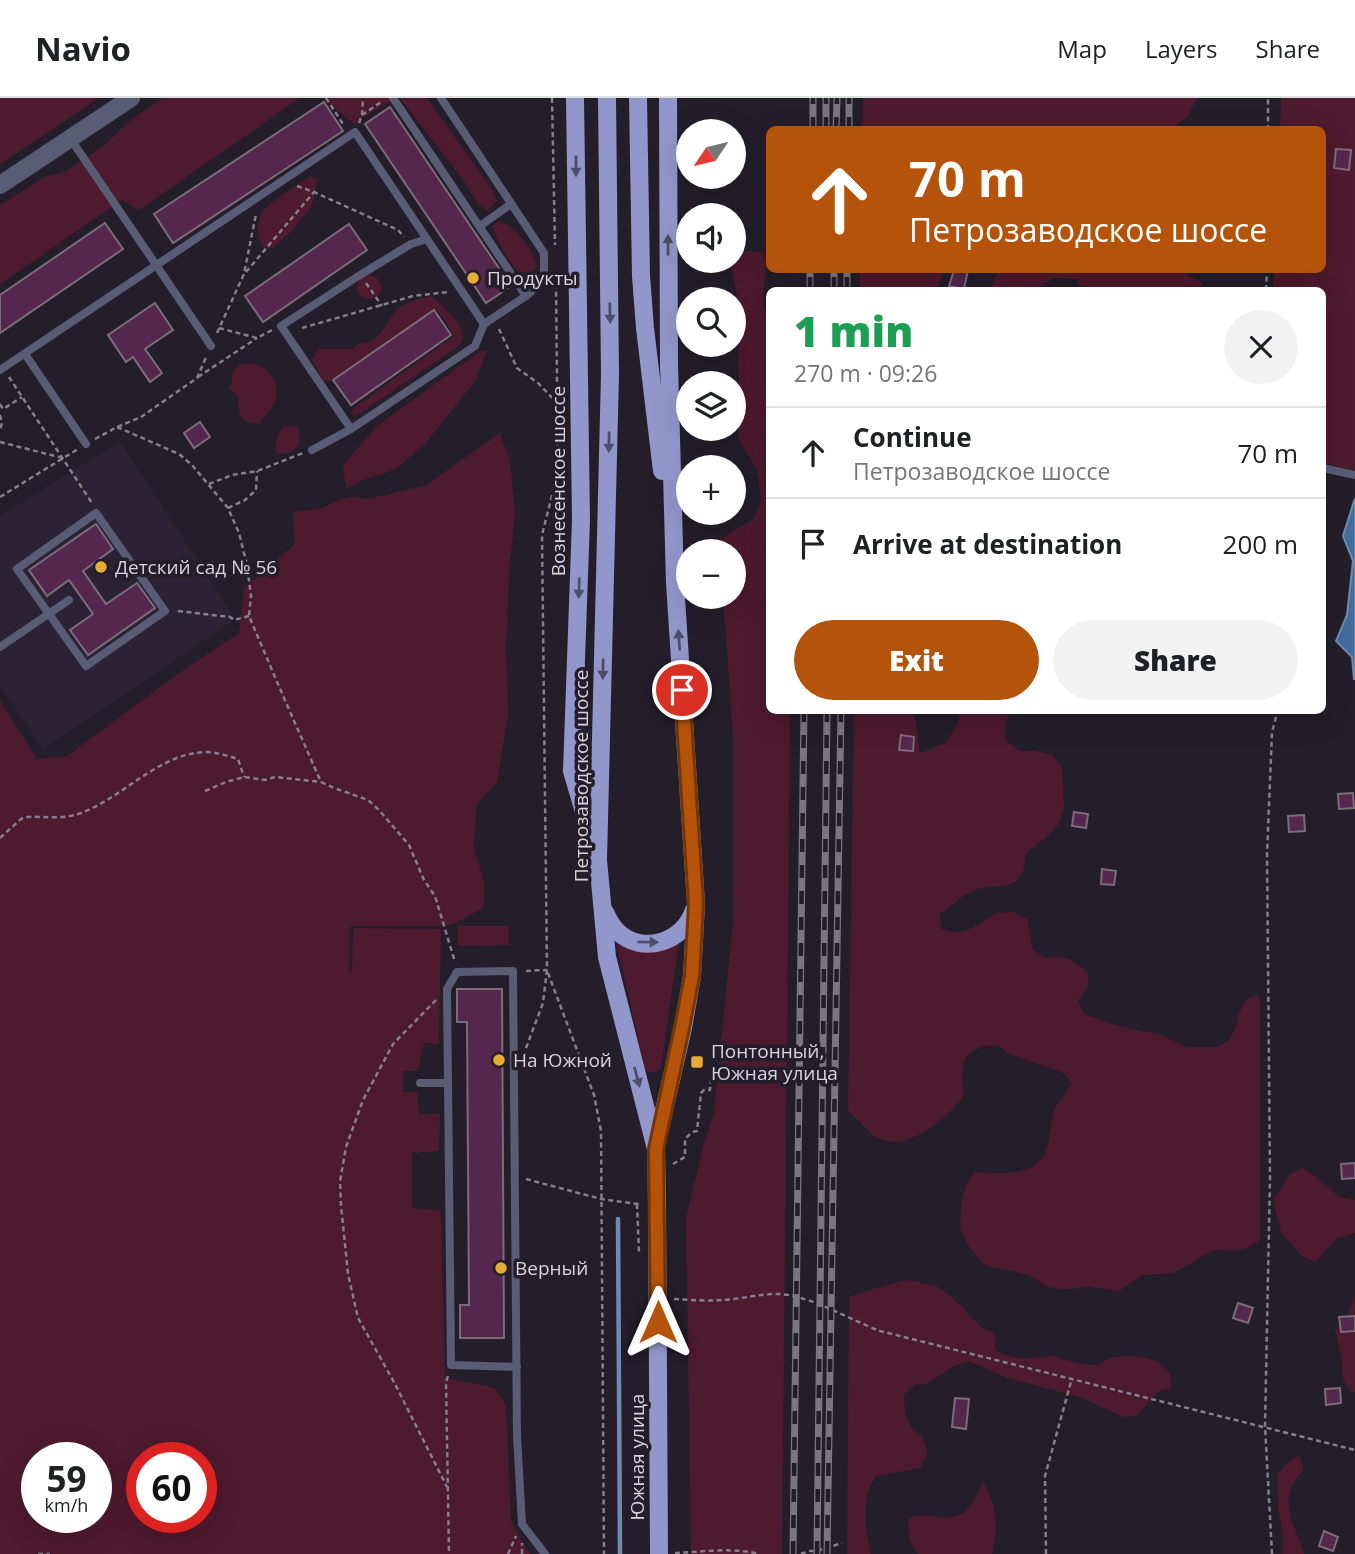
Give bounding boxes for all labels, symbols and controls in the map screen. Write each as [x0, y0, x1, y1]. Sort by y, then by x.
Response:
text: Navio [35, 26, 131, 71]
text: Map [1057, 32, 1107, 65]
text: Layers [1145, 32, 1218, 65]
text: Share [1256, 32, 1320, 65]
north arrow [676, 119, 746, 189]
map controls [676, 119, 746, 609]
text: 70 m [909, 145, 1026, 211]
icon: ahead [794, 154, 885, 245]
one-way arrow [570, 155, 581, 177]
button: sound [676, 203, 746, 273]
text: Петрозаводское шоссе [909, 208, 1267, 251]
one-way arrow [662, 234, 674, 256]
place label: Продукты [487, 265, 578, 291]
marker: Продукты [465, 270, 481, 286]
button: search [676, 287, 746, 357]
one-way arrow [604, 302, 615, 324]
text: 1 min [794, 302, 913, 359]
button: close [1224, 310, 1298, 384]
text: 270 m · 09:26 [794, 357, 937, 389]
button: layers [676, 371, 746, 441]
street label: Вознесенское шоссе [545, 386, 571, 576]
text: Continue [853, 419, 972, 455]
one-way arrow [603, 431, 614, 453]
icon: ahead [794, 434, 832, 472]
text: 70 m [1237, 435, 1298, 471]
button: + [676, 455, 746, 525]
text: Петрозаводское шоссе [853, 455, 1110, 487]
icon: arrive [794, 525, 832, 563]
text: Arrive at destination [853, 526, 1122, 562]
text: 200 m [1223, 526, 1298, 562]
button: − [676, 539, 746, 609]
place label: Детский сад № 56 [115, 554, 277, 580]
marker: Детский сад № 56 [93, 559, 109, 575]
one-way arrow [573, 577, 584, 599]
button: Exit [794, 620, 1039, 700]
button: Share [1053, 620, 1298, 700]
one-way arrow [673, 629, 684, 651]
one-way arrow [597, 659, 609, 681]
pin [652, 660, 712, 720]
street label: Петрозаводское шоссе [568, 670, 594, 882]
icon: arrive [663, 671, 701, 709]
one-way arrow [637, 937, 659, 948]
place label: Понтонный, Южная улица [711, 1038, 838, 1086]
place label: На Южной [513, 1047, 612, 1073]
marker: На Южной [491, 1052, 507, 1068]
marker: Понтонный, Южная улица [689, 1054, 705, 1070]
one-way arrow [632, 1066, 643, 1088]
place label: Верный [515, 1255, 588, 1281]
marker: Верный [493, 1260, 509, 1276]
position arrow [621, 1285, 695, 1359]
street label: Южная улица [624, 1394, 650, 1520]
speed limit sign: 60 [126, 1442, 217, 1533]
text: 59 [46, 1455, 87, 1502]
text: km/h [45, 1493, 88, 1517]

